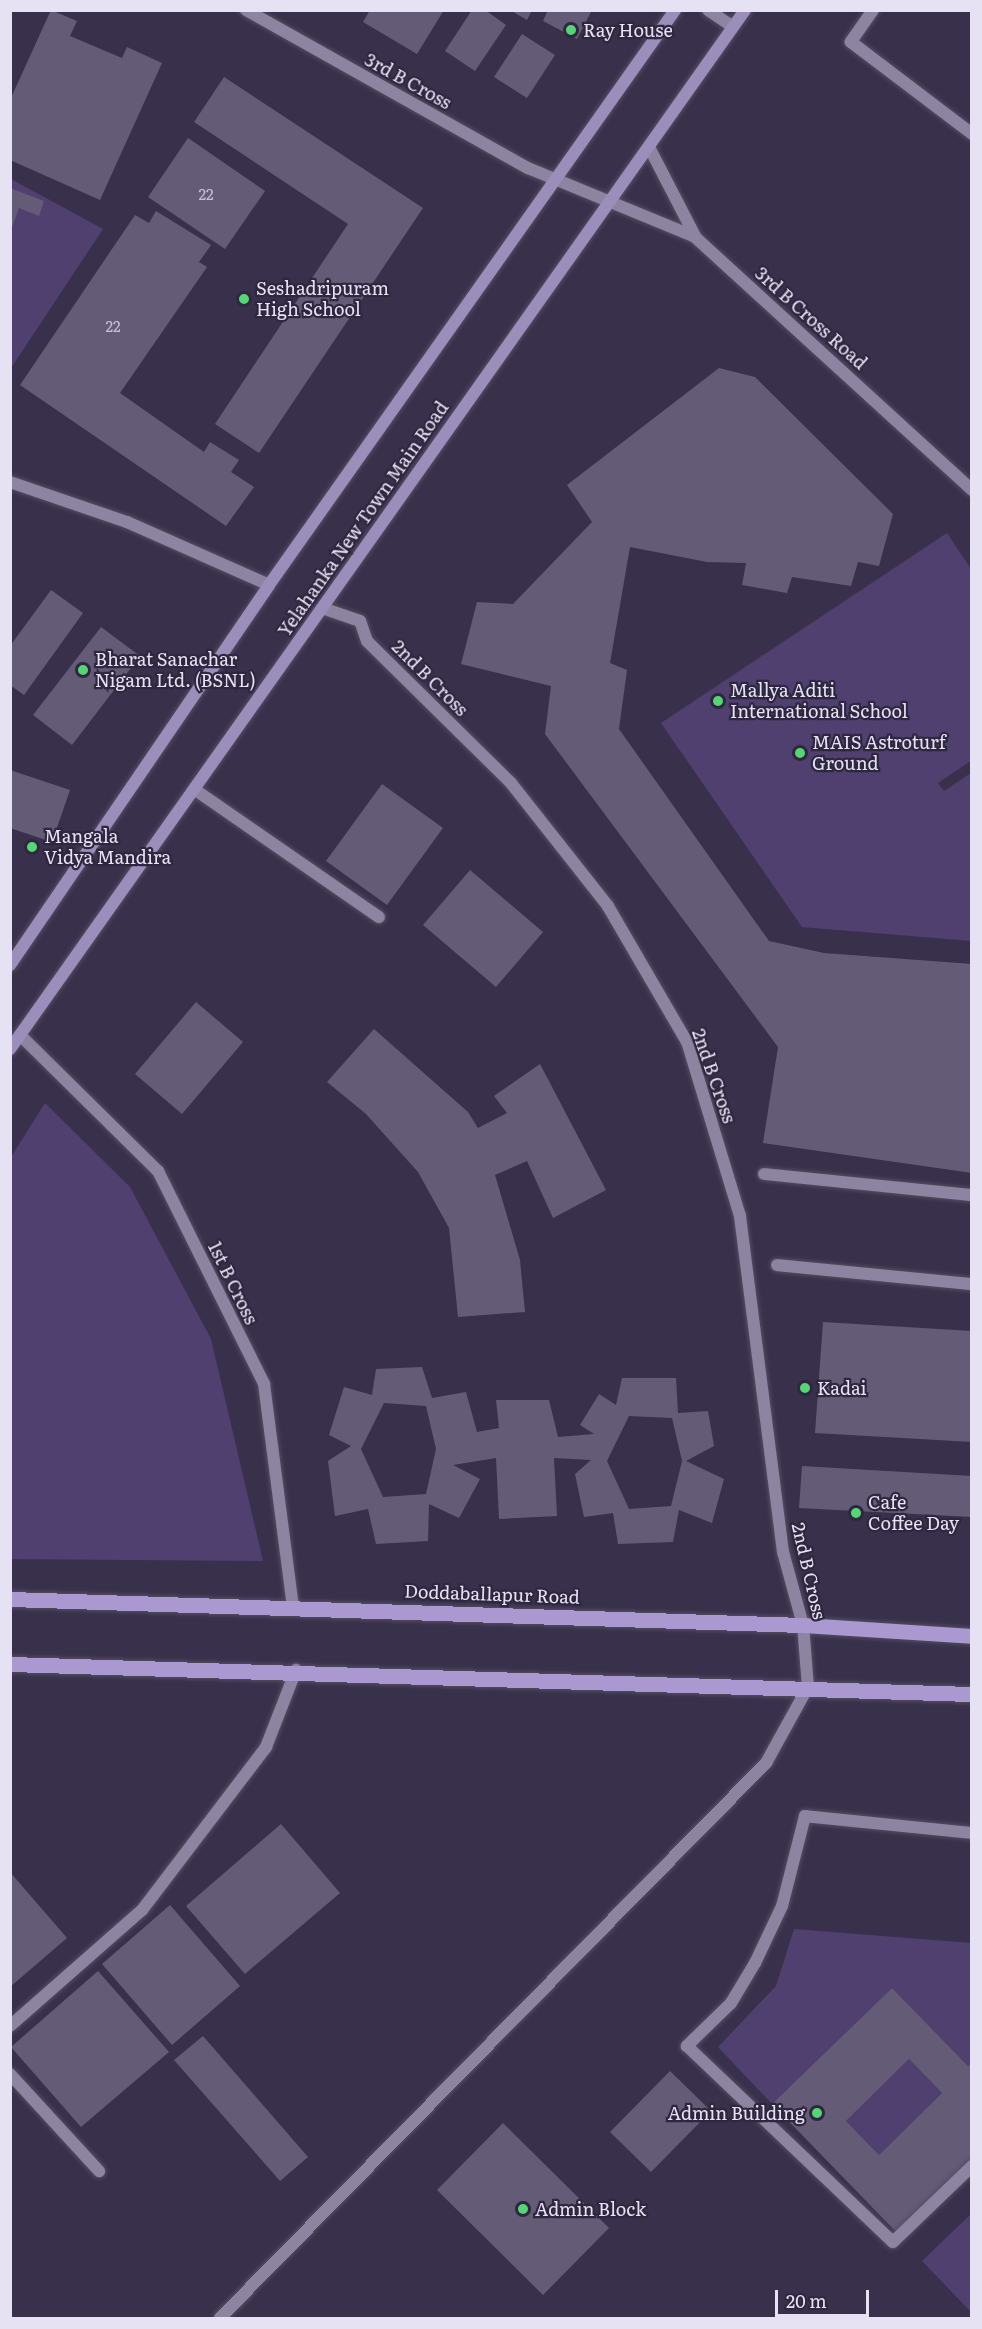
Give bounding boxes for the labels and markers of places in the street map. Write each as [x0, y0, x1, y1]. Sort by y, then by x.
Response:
place label: Ray House [583, 19, 673, 41]
marker: Ray House [564, 23, 578, 37]
place label: Seshadripuram High School [256, 278, 389, 320]
marker: Seshadripuram High School [237, 292, 251, 306]
place label: Bharat Sanachar Nigam Ltd. (BSNL) [95, 649, 256, 692]
marker: Bharat Sanachar Nigam Ltd. (BSNL) [76, 663, 90, 677]
place label: Mallya Aditi International School [730, 680, 908, 722]
marker: Mallya Aditi International School [711, 694, 725, 708]
place label: MAIS Astroturf Ground [812, 732, 946, 774]
marker: MAIS Astroturf Ground [793, 746, 807, 760]
place label: Mangala Vidya Mandira [44, 826, 171, 868]
marker: Mangala Vidya Mandira [25, 840, 39, 854]
place label: Kadai [817, 1377, 867, 1399]
marker: Kadai [798, 1381, 812, 1395]
place label: Cafe Coffee Day [868, 1492, 959, 1534]
marker: Cafe Coffee Day [849, 1506, 863, 1520]
place label: Admin Building [668, 2102, 805, 2124]
marker: Admin Building [810, 2106, 824, 2120]
place label: Admin Block [535, 2198, 646, 2220]
marker: Admin Block [516, 2202, 530, 2216]

